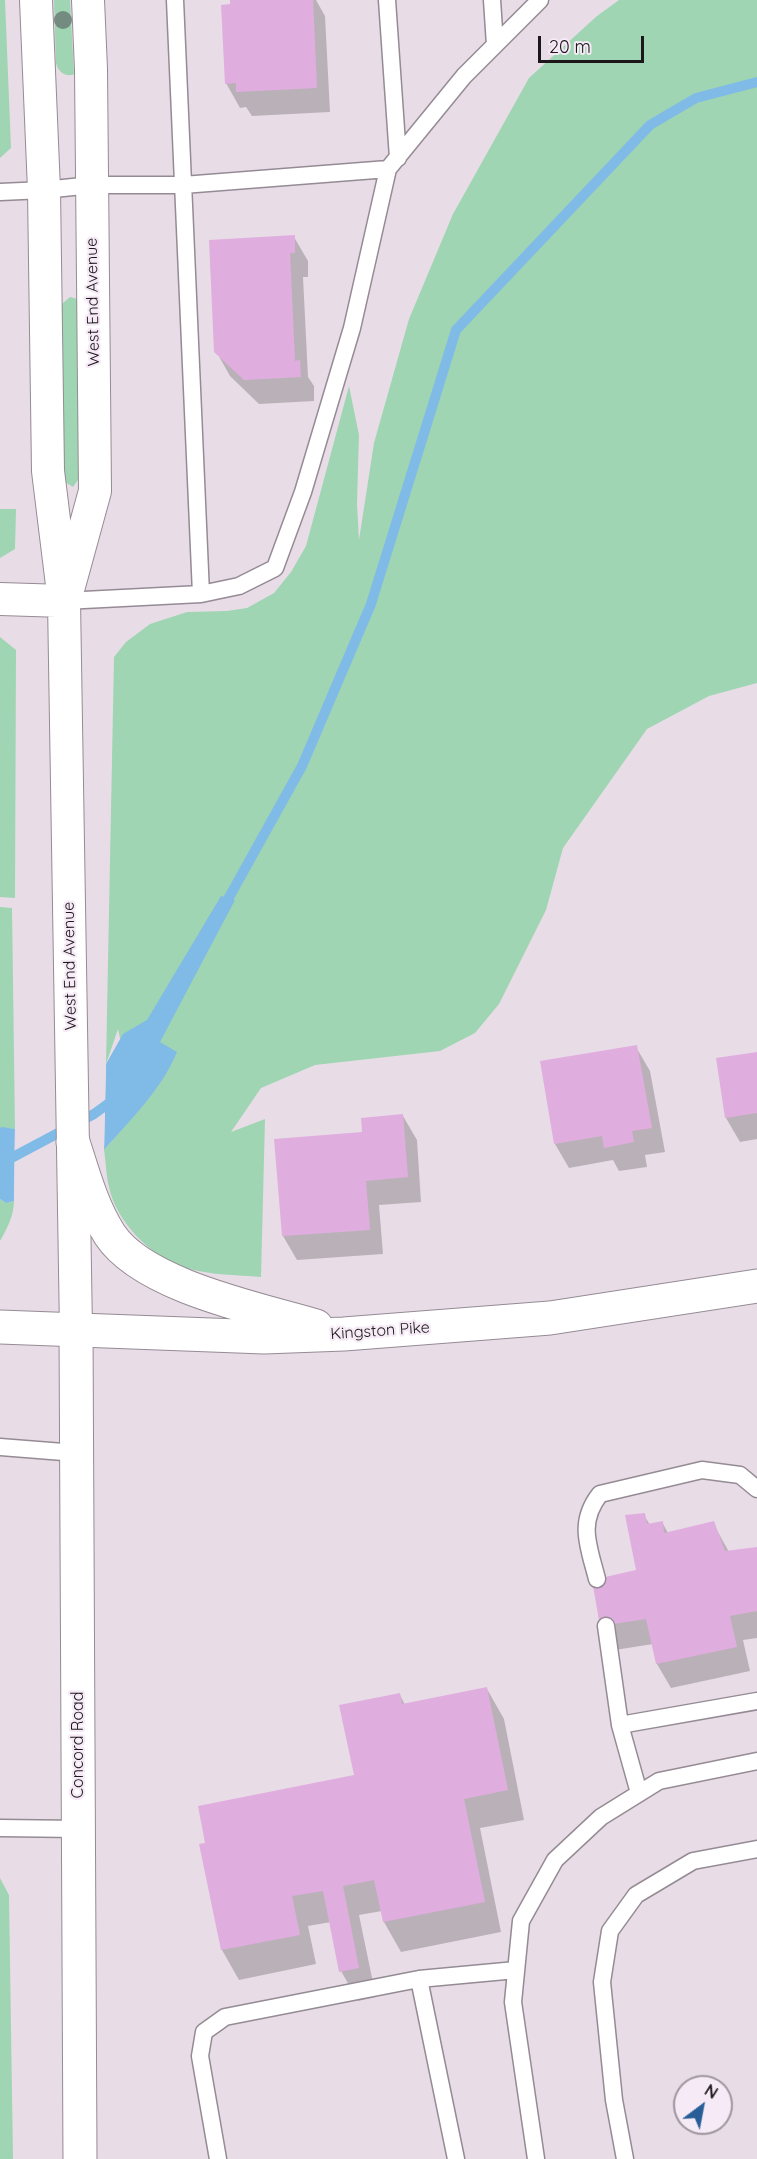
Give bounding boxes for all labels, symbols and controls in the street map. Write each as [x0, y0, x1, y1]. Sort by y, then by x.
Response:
scale bar [541, 24, 648, 62]
text: 20 m [549, 35, 591, 58]
street label: West End Avenue [82, 238, 104, 366]
street label: West End Avenue [59, 902, 81, 1030]
street label: Kingston Pike [330, 1318, 430, 1344]
street label: Concord Road [68, 1692, 88, 1798]
north arrow [673, 2075, 733, 2135]
text: N [701, 2080, 722, 2103]

